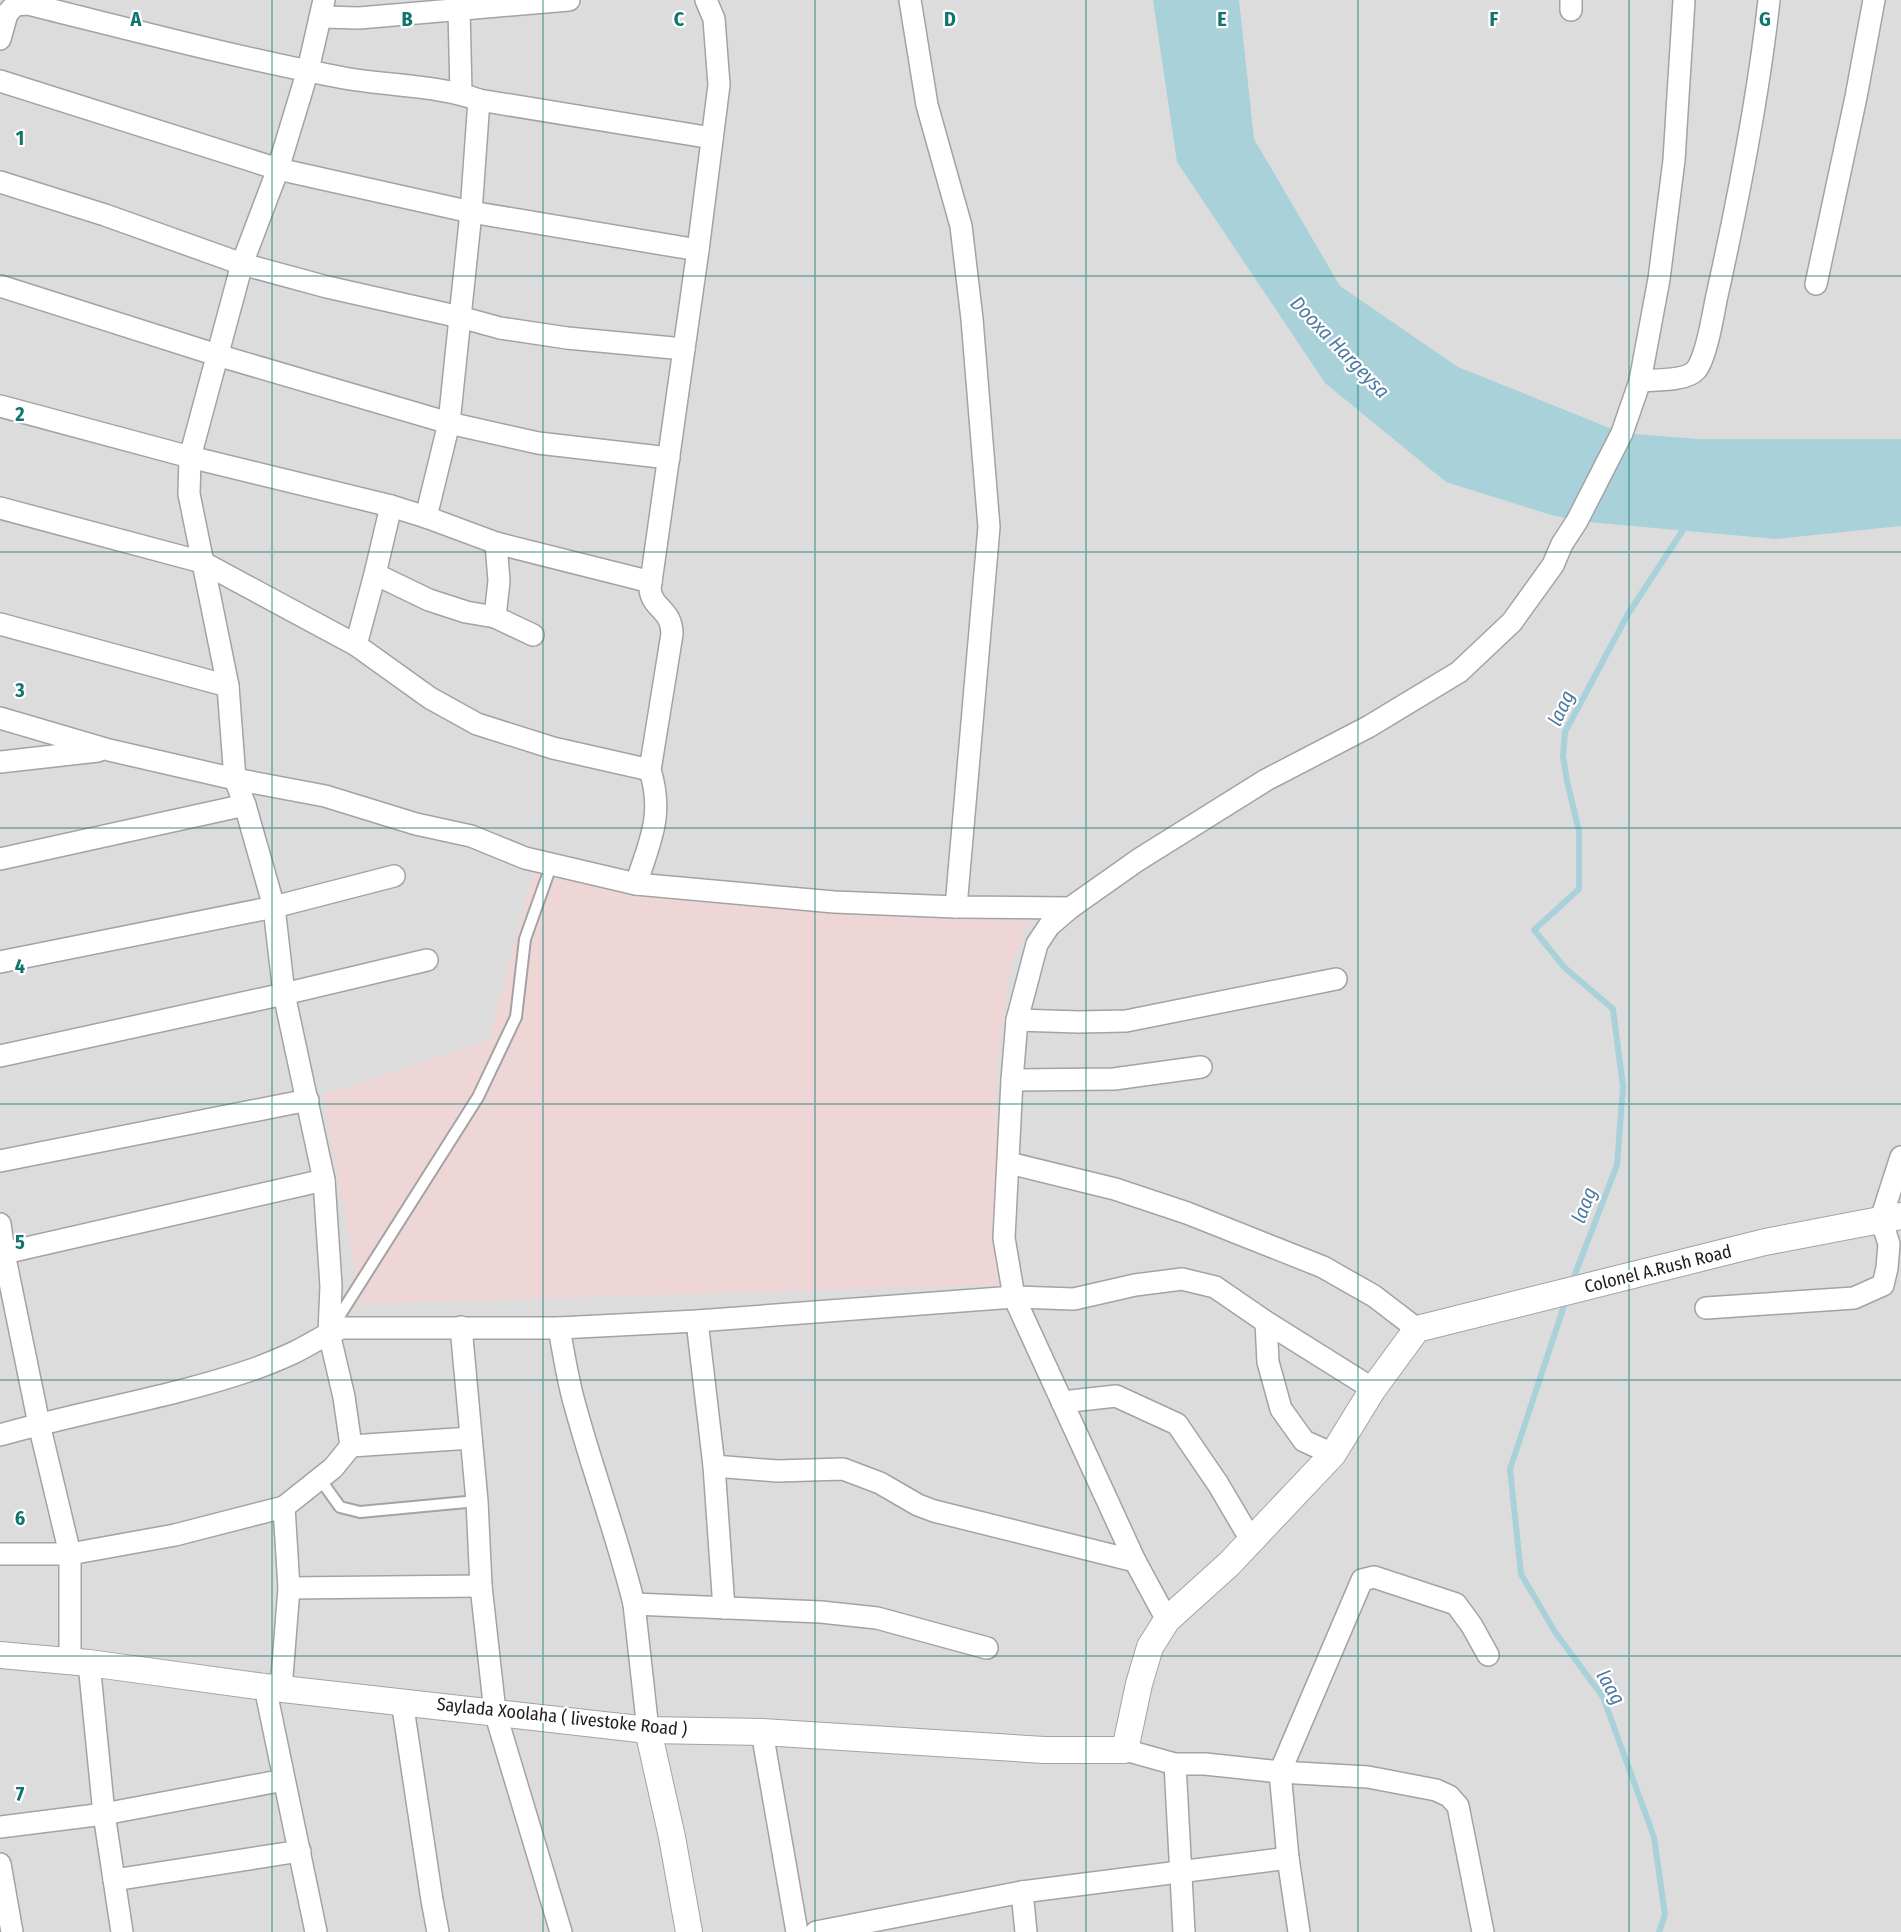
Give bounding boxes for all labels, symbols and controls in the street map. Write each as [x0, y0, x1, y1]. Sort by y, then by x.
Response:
text: A [130, 7, 143, 31]
text: B [401, 7, 413, 31]
text: C [674, 7, 685, 31]
text: D [944, 7, 956, 31]
text: E [1217, 7, 1227, 31]
text: F [1490, 7, 1499, 31]
text: G [1759, 7, 1771, 31]
text: 1 [16, 126, 24, 150]
water label: Dooxa Hargeysa [1285, 291, 1395, 403]
text: 2 [14, 402, 25, 426]
text: 3 [14, 678, 25, 702]
water label: laag [1542, 686, 1580, 730]
text: 4 [15, 954, 25, 978]
water label: laag [1566, 1184, 1602, 1226]
text: 5 [15, 1230, 25, 1254]
street label: Colonel A.Rush Road [1582, 1240, 1734, 1298]
text: 6 [15, 1506, 25, 1530]
water label: laag [1592, 1665, 1630, 1709]
street label: Saylada Xoolaha ( livestoke Road ) [436, 1693, 688, 1741]
text: 7 [16, 1782, 25, 1806]

